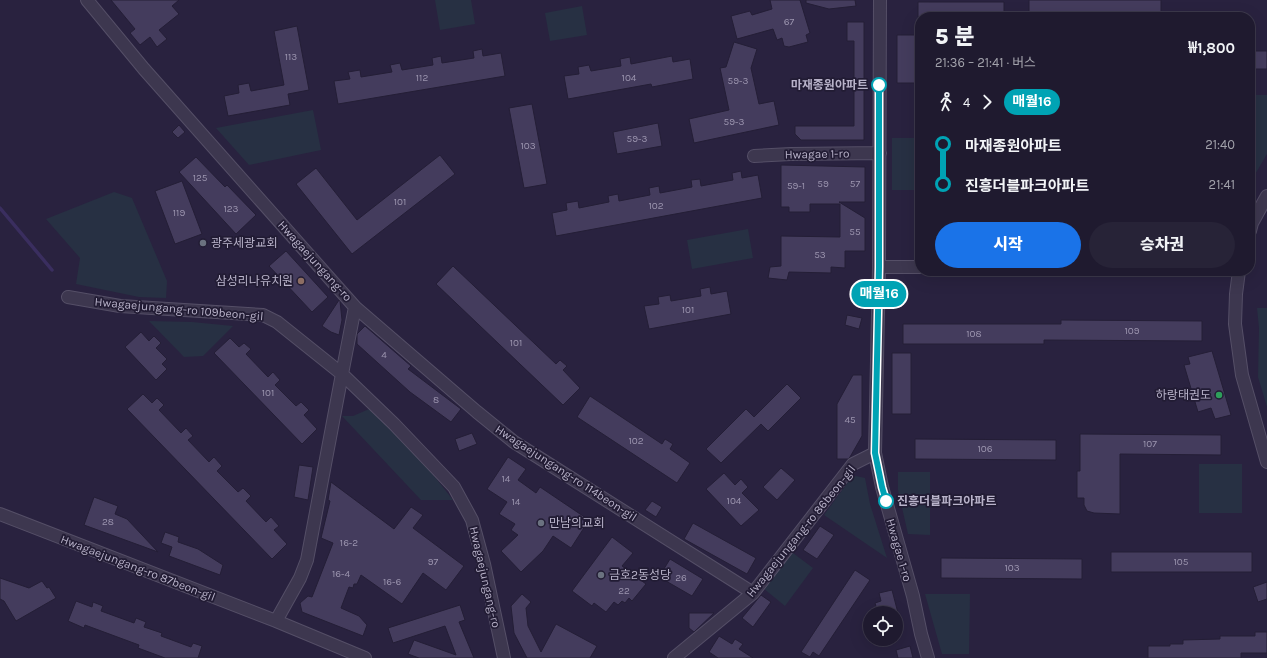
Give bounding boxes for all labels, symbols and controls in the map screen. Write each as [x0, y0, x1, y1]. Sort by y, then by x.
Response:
house number: 67 [784, 16, 795, 28]
text: 5 분 [935, 24, 974, 50]
text: ₩1,800 [1188, 39, 1235, 57]
house number: 113 [285, 51, 297, 63]
text: 21:36 – 21:41 · 버스 [935, 55, 1036, 70]
house number: 112 [416, 72, 428, 84]
house number: 104 [622, 72, 637, 84]
house number: 59-3 [728, 75, 749, 87]
marker: 마재종원아파트 [871, 77, 887, 93]
place label: 마재종원아파트 [791, 78, 868, 92]
icon: walk [935, 91, 957, 113]
icon: forward [976, 91, 998, 113]
text: 매월16 [1012, 93, 1052, 110]
text: 4 [963, 95, 970, 110]
house number: 59-3 [724, 116, 745, 128]
house number: 59-3 [627, 133, 648, 145]
text: 마재종원아파트 [965, 137, 1062, 155]
text: 21:40 [1205, 137, 1235, 152]
house number: 103 [520, 140, 536, 152]
street label: Hwagae 1-ro [784, 146, 850, 162]
house number: 125 [193, 172, 208, 184]
text: 진흥더블파크아파트 [965, 177, 1089, 195]
text: 21:41 [1209, 177, 1235, 192]
house number: 59 [817, 178, 829, 190]
house number: 57 [850, 178, 860, 190]
house number: 59-1 [787, 180, 805, 192]
house number: 101 [394, 196, 406, 208]
house number: 102 [648, 200, 664, 212]
house number: 123 [223, 203, 239, 215]
house number: 119 [173, 207, 185, 219]
street label: Hwagaejungang-ro [275, 218, 355, 304]
button: 시작 [935, 222, 1081, 268]
button: 승차권 [1089, 222, 1235, 268]
house number: 55 [849, 226, 861, 238]
place label: 광주세광교회 [211, 236, 277, 250]
marker: 광주세광교회 [198, 238, 208, 248]
house number: 53 [814, 249, 826, 261]
place label: 삼성리나유치원 [216, 274, 293, 288]
marker: 삼성리나유치원 [296, 276, 306, 286]
line badge: 매월16 [851, 281, 907, 307]
text: 매월16 [859, 285, 899, 302]
street label: Hwagaejungang-ro 109beon-gil [94, 295, 264, 323]
house number: 101 [682, 304, 694, 316]
house number: 109 [1124, 325, 1140, 337]
house number: 108 [966, 328, 982, 340]
house number: 101 [510, 337, 522, 349]
house number: 4 [381, 349, 387, 361]
house number: 101 [262, 387, 274, 399]
place label: 하랑태권도 [1156, 388, 1211, 402]
marker: 하랑태권도 [1214, 390, 1224, 400]
house number: 8 [433, 394, 439, 406]
house number: 45 [844, 414, 856, 426]
street label: Hwagaejungang-ro 114beon-gil [492, 422, 640, 524]
house number: 102 [628, 435, 644, 447]
house number: 107 [1143, 438, 1157, 450]
house number: 106 [978, 443, 993, 455]
street label: Hwagaejungang-ro 86beon-gil [743, 462, 859, 600]
house number: 14 [502, 473, 510, 485]
marker: 진흥더블파크아파트 [878, 493, 894, 509]
place label: 진흥더블파크아파트 [897, 494, 996, 508]
house number: 104 [727, 495, 742, 507]
house number: 14 [512, 496, 520, 508]
house number: 28 [102, 516, 114, 528]
place label: 만남의교회 [549, 516, 604, 530]
street label: Hwagae 1-ro [883, 517, 915, 583]
marker: 만남의교회 [536, 518, 546, 528]
street label: Hwagaejungang-ro [467, 525, 503, 629]
street label: Hwagaejungang-ro 87beon-gil [59, 532, 217, 604]
house number: 16-2 [340, 537, 358, 549]
house number: 97 [428, 556, 439, 568]
house number: 105 [1174, 556, 1189, 568]
house number: 103 [1004, 562, 1020, 574]
house number: 16-4 [332, 568, 350, 580]
place label: 금호2동성당 [609, 568, 671, 582]
marker: 금호2동성당 [596, 570, 606, 580]
house number: 26 [675, 572, 687, 584]
house number: 16-6 [383, 576, 401, 588]
house number: 22 [618, 585, 630, 597]
map controls [863, 606, 903, 646]
button: locate [863, 606, 903, 646]

